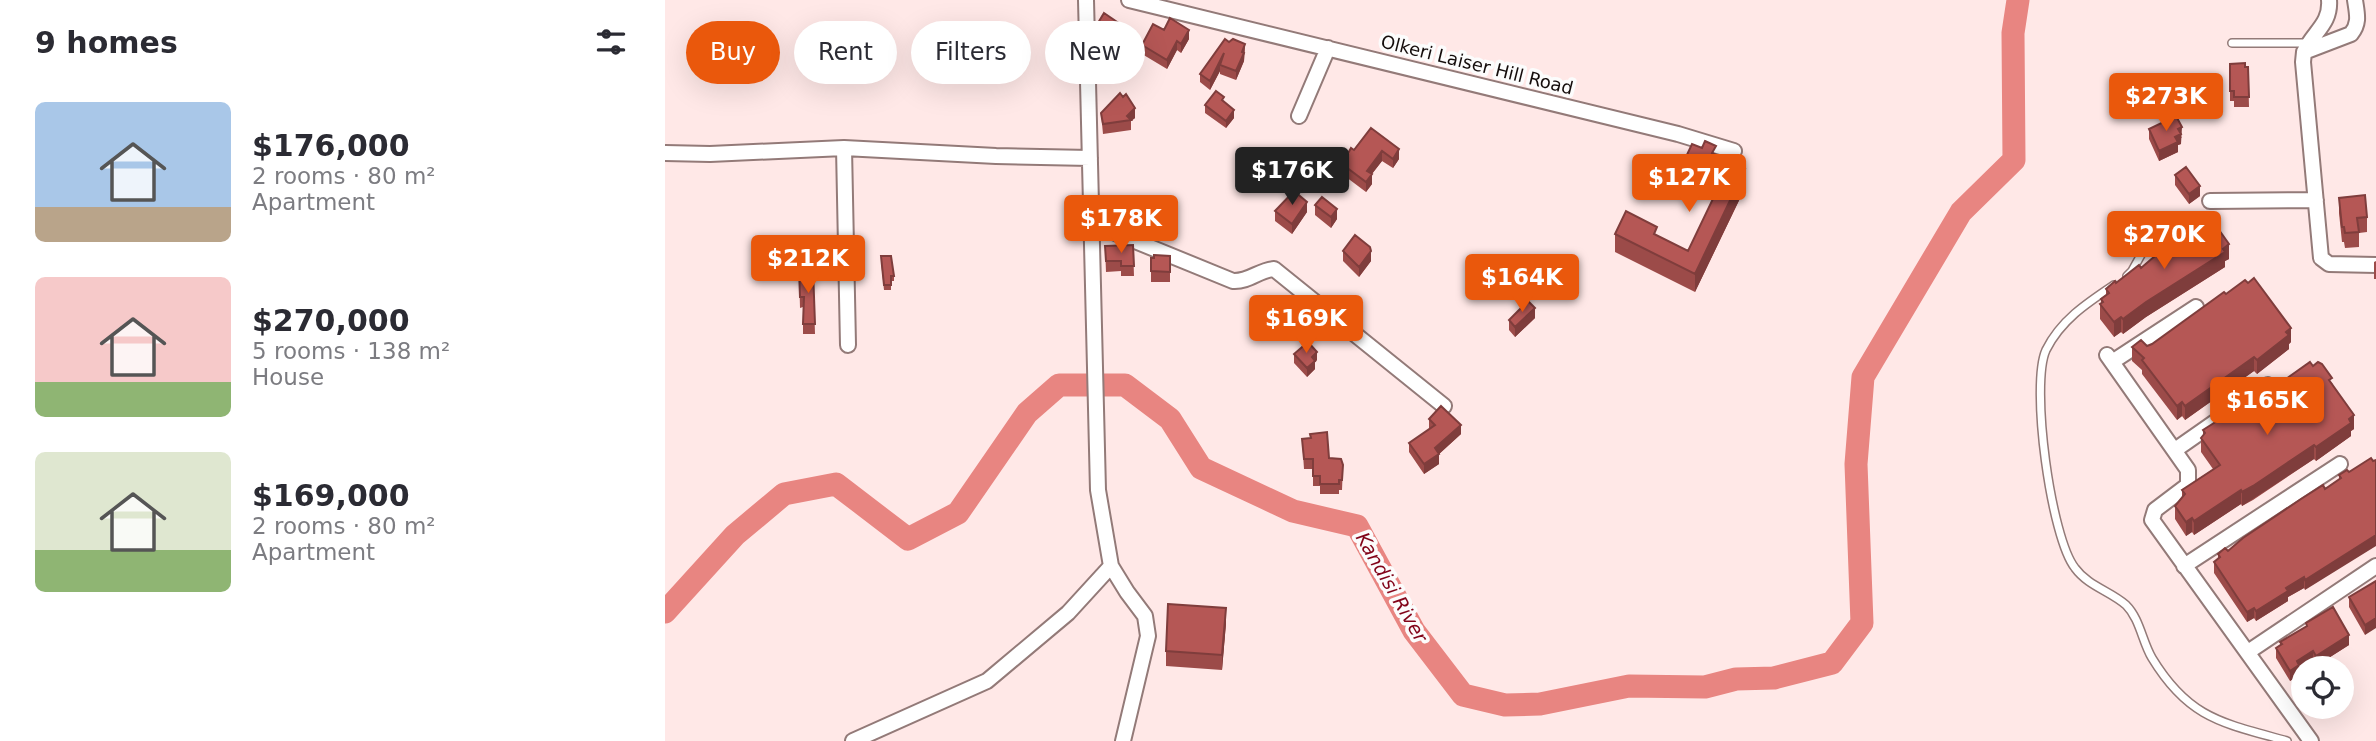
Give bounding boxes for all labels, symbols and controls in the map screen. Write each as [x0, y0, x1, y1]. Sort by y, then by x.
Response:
chip: Buy [686, 21, 780, 84]
chip: Rent [794, 21, 897, 84]
chip: Filters [911, 21, 1031, 84]
chip: New [1045, 21, 1145, 84]
icon: filters [592, 23, 630, 61]
text: 9 homes [35, 25, 178, 60]
street label: Olkeri Laiser Hill Road [1379, 30, 1575, 99]
pin: $273K [2117, 74, 2215, 133]
text: $273K [2125, 83, 2207, 109]
text: $176,000 [252, 128, 410, 163]
icon: home [91, 130, 175, 214]
pin: $176K [1243, 148, 1341, 207]
pin: $127K [1640, 154, 1738, 214]
text: $176K [1251, 157, 1333, 183]
text: 2 rooms · 80 m² [252, 163, 436, 189]
text: $127K [1648, 164, 1730, 190]
text: Apartment [252, 189, 375, 215]
pin: $178K [1072, 196, 1170, 255]
text: $178K [1080, 205, 1162, 231]
pin: $270K [2115, 212, 2213, 271]
text: $270K [2123, 221, 2205, 247]
pin: $212K [759, 236, 857, 295]
text: $212K [767, 245, 849, 271]
pin: $164K [1473, 254, 1571, 314]
text: $164K [1481, 264, 1563, 290]
pin: $169K [1257, 296, 1355, 355]
text: $270,000 [252, 303, 410, 338]
icon: home [91, 305, 175, 389]
text: $169K [1265, 305, 1347, 331]
text: 5 rooms · 138 m² [252, 338, 450, 364]
text: House [252, 364, 324, 390]
pin: $165K [2218, 378, 2316, 437]
text: $165K [2226, 387, 2308, 413]
text: $169,000 [252, 478, 410, 513]
icon: home [91, 480, 175, 564]
text: 2 rooms · 80 m² [252, 513, 436, 539]
water label: Kandisi River [1352, 528, 1433, 647]
text: Apartment [252, 539, 375, 565]
map controls [2291, 656, 2354, 719]
button: locate [2291, 656, 2354, 719]

